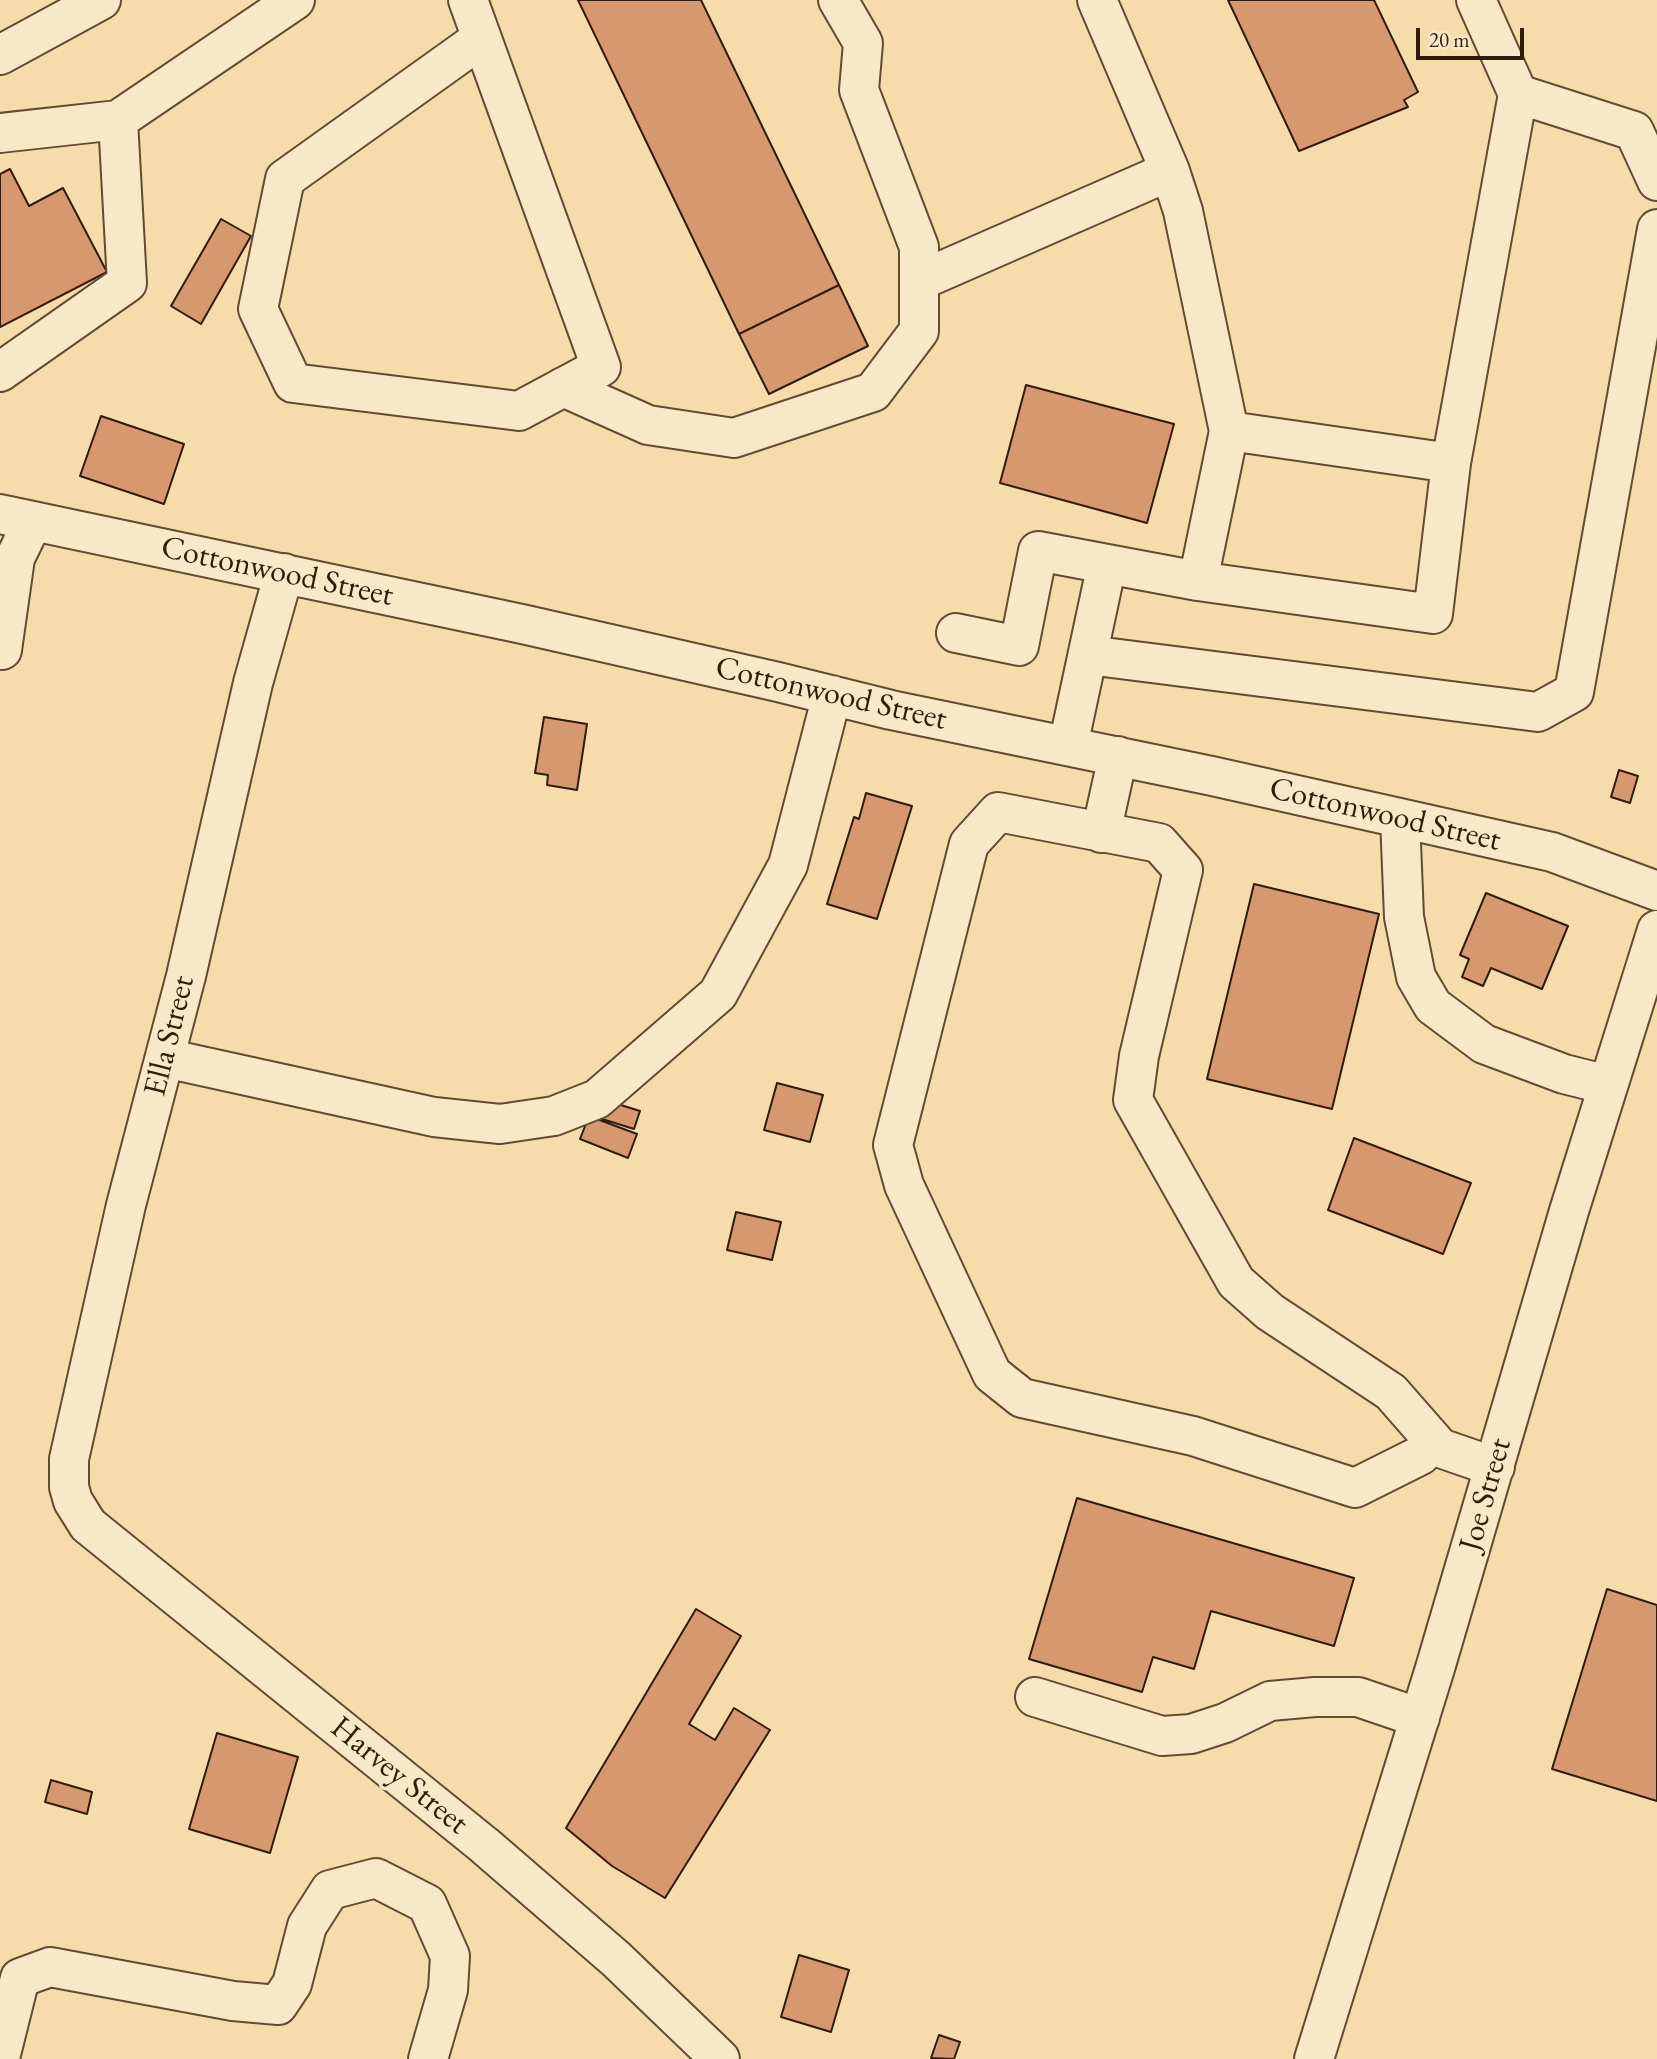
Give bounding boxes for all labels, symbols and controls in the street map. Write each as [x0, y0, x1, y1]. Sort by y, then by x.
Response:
scale bar [1419, 14, 1528, 58]
text: 20 m [1429, 26, 1470, 53]
street label: Cottonwood Street [157, 529, 397, 615]
street label: Cottonwood Street [712, 649, 950, 739]
street label: Cottonwood Street [1266, 770, 1504, 860]
street label: Ella Street [137, 972, 203, 1100]
street label: Joe Street [1452, 1434, 1520, 1556]
street label: Harvey Street [322, 1709, 476, 1843]

